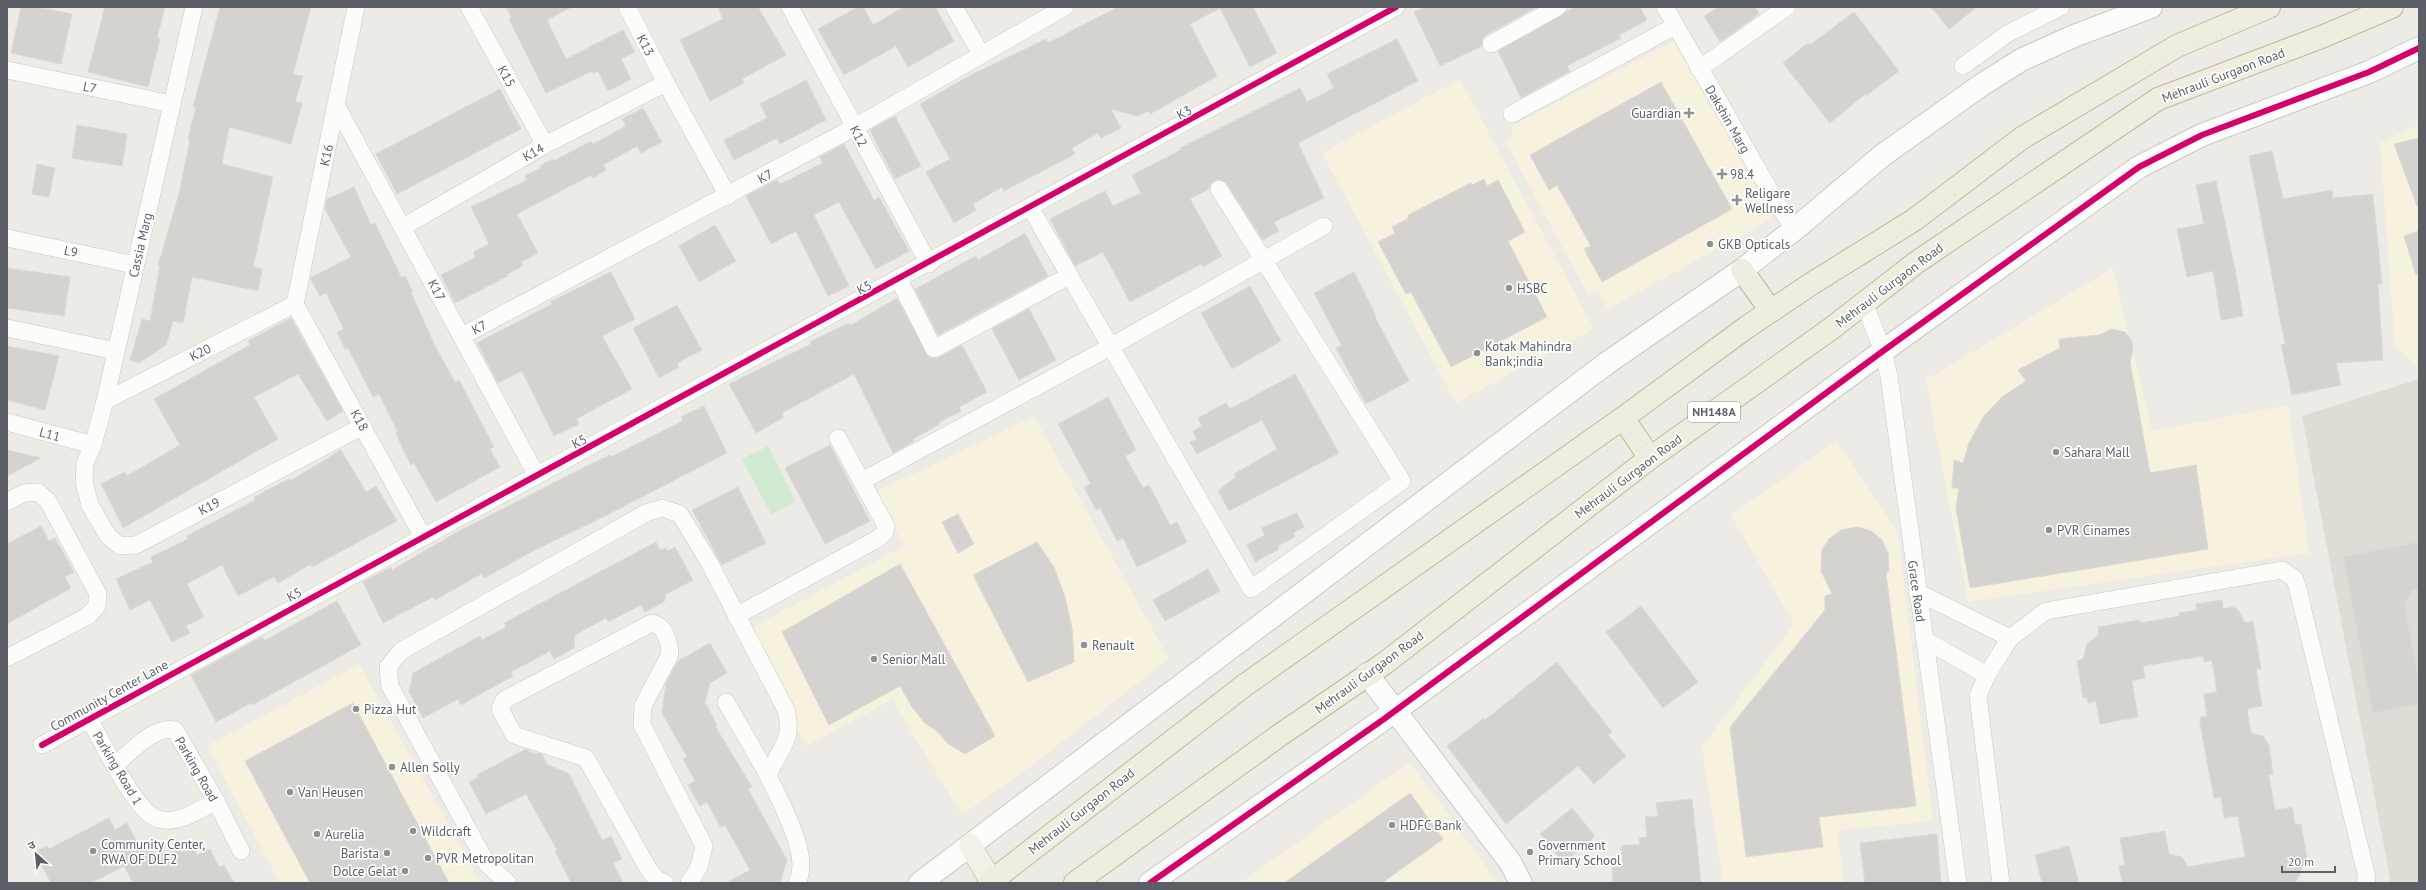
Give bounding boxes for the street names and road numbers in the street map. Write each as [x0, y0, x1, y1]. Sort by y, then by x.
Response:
street label: K13 [633, 32, 658, 59]
street label: Mehrauli Gurgaon Road [2159, 44, 2287, 107]
street label: K15 [494, 62, 519, 90]
street label: L7 [81, 78, 98, 97]
street label: Dakshin Marg [1701, 82, 1754, 156]
street label: K3 [1174, 101, 1195, 124]
street label: K12 [846, 122, 871, 150]
street label: K14 [519, 140, 547, 165]
street label: K16 [316, 143, 337, 168]
street label: K7 [755, 165, 776, 188]
street label: Cassia Marg [125, 211, 156, 279]
street label: Mehrauli Gurgaon Road [1832, 239, 1947, 331]
street label: L9 [62, 242, 79, 261]
street label: K17 [424, 276, 449, 304]
street label: K5 [854, 276, 875, 298]
street label: K7 [469, 316, 490, 338]
street label: K20 [187, 340, 214, 365]
road number: NH148A [1688, 402, 1740, 422]
street label: K18 [347, 406, 372, 434]
street label: L11 [38, 424, 62, 445]
street label: K5 [569, 430, 590, 452]
street label: Mehrauli Gurgaon Road [1571, 430, 1686, 522]
street label: K19 [195, 494, 223, 519]
street label: Grace Road [1904, 559, 1929, 623]
street label: K5 [284, 583, 305, 605]
street label: Mehrauli Gurgaon Road [1312, 627, 1427, 718]
street label: Community Center Lane [47, 656, 171, 735]
street label: Parking Road 1 [89, 728, 146, 808]
street label: Parking Road [171, 734, 222, 805]
street label: Mehrauli Gurgaon Road [1025, 765, 1138, 858]

